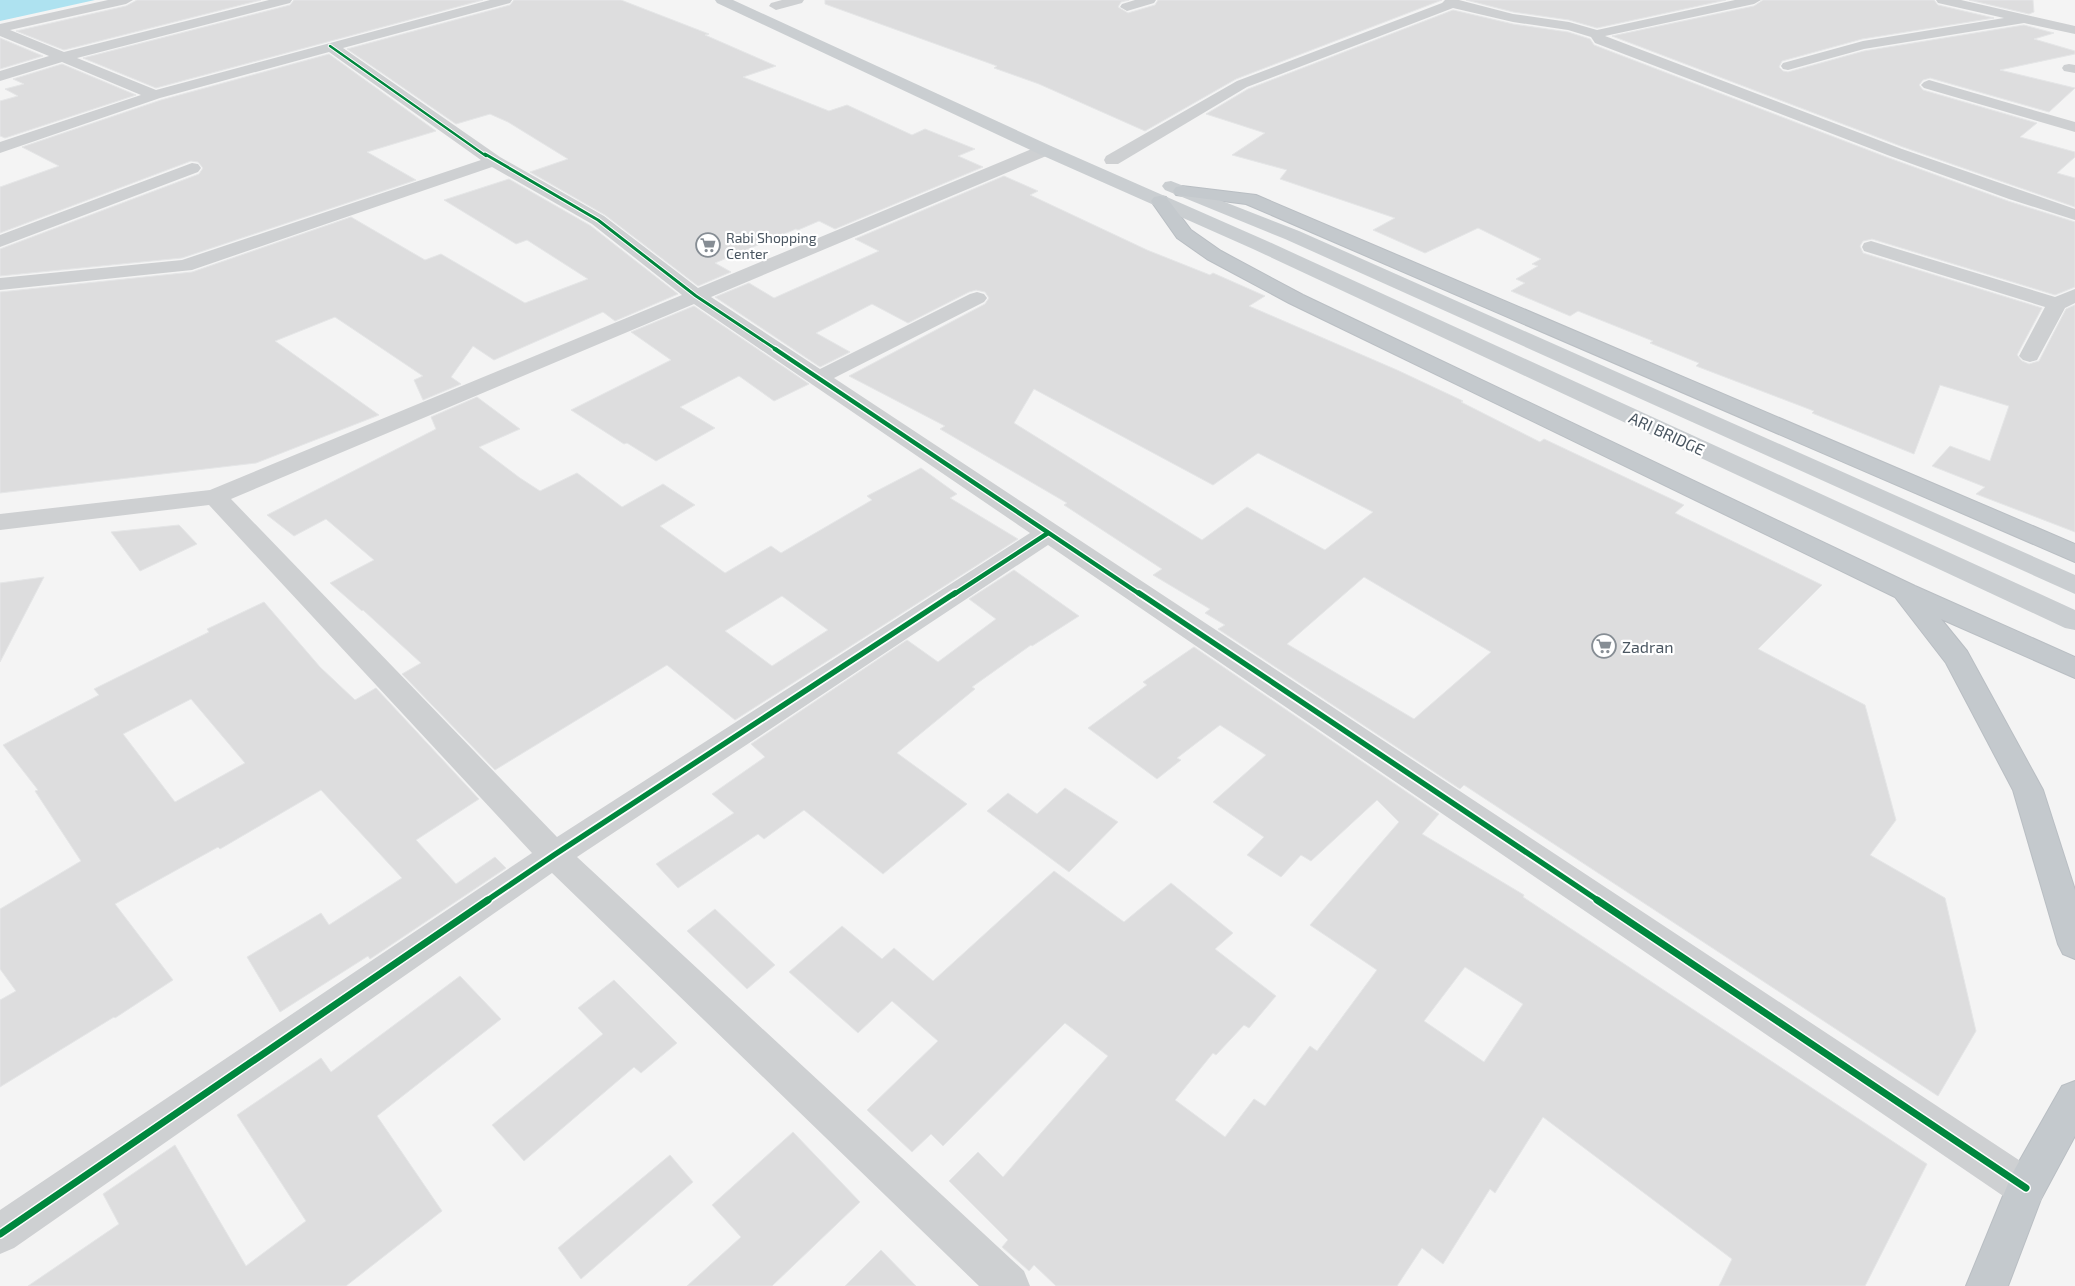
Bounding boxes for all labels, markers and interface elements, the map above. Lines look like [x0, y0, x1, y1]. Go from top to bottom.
place label: Rabi Shopping Center [726, 229, 817, 262]
supermarket icon: Rabi Shopping Center [695, 232, 721, 258]
street label: ARI BRIDGE [1626, 407, 1708, 459]
supermarket icon: Zadran [1591, 633, 1617, 659]
place label: Zadran [1622, 637, 1674, 656]

